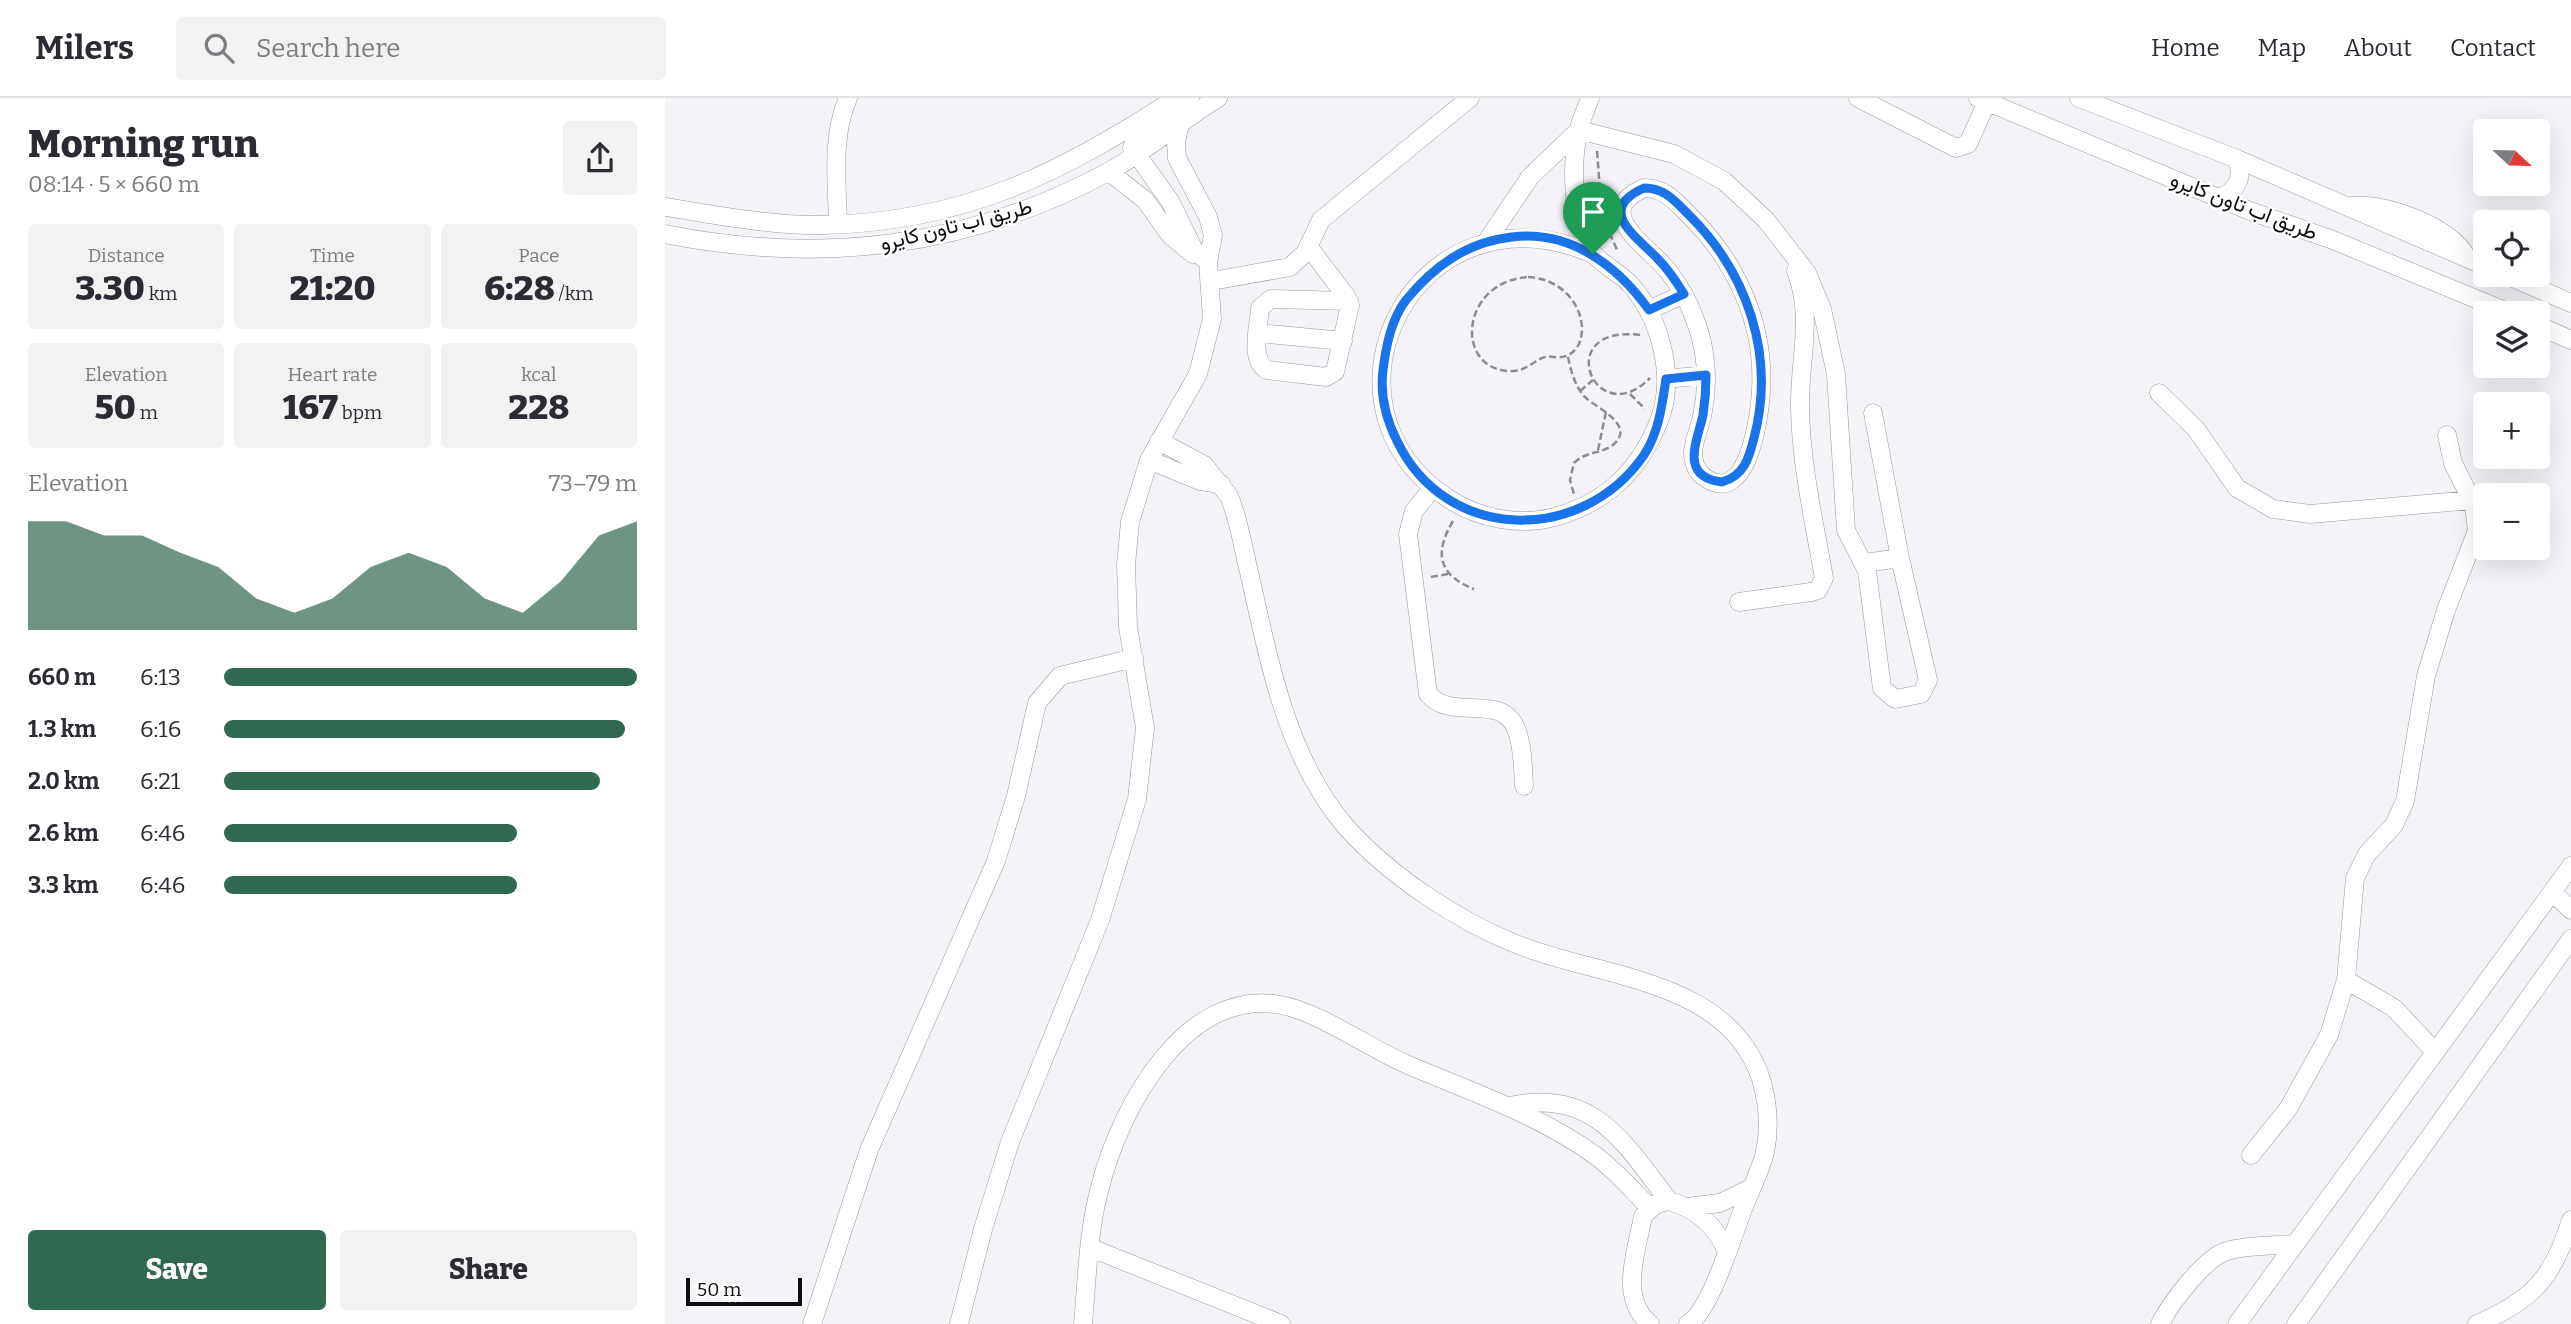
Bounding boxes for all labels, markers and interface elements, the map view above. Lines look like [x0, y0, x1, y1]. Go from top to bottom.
search box [176, 17, 666, 80]
text: Milers [35, 28, 134, 68]
icon: search [200, 29, 238, 67]
text: Search here [256, 33, 400, 64]
text: Home [2151, 34, 2220, 62]
text: Map [2258, 34, 2306, 62]
text: About [2344, 34, 2412, 62]
text: Contact [2450, 34, 2536, 62]
north arrow [2473, 119, 2550, 196]
map controls [2473, 119, 2550, 560]
text: Morning run [28, 121, 259, 167]
button: share [563, 121, 637, 195]
street label: طريق اب تاون كايرو [2167, 166, 2321, 246]
text: 08:14 · 5 × 660 m [28, 170, 200, 198]
pin [1563, 182, 1623, 254]
icon: arrive [1574, 193, 1612, 231]
street label: طريق اب تاون كايرو [877, 194, 1035, 256]
button: locate [2473, 210, 2550, 287]
text: Distance [88, 244, 165, 267]
text: Time [310, 244, 355, 267]
text: Pace [518, 244, 559, 267]
text: 3.30 [75, 267, 145, 309]
text: 21:20 [289, 267, 376, 309]
text: 6:28 [484, 267, 555, 309]
text: km [145, 282, 177, 305]
text: /km [555, 282, 593, 305]
button: layers [2473, 301, 2550, 378]
text: Elevation [85, 363, 168, 386]
text: Heart rate [288, 363, 377, 386]
text: kcal [521, 363, 557, 386]
text: 50 [94, 386, 136, 428]
text: 167 [283, 386, 338, 428]
text: 228 [508, 386, 569, 428]
button: + [2473, 392, 2550, 469]
text: m [136, 401, 158, 424]
text: bpm [338, 401, 382, 424]
text: Elevation [28, 469, 128, 497]
text: 73–79 m [549, 469, 637, 497]
button: − [2473, 483, 2550, 560]
text: 660 m [28, 663, 96, 691]
text: 6:13 [140, 663, 181, 691]
text: 1.3 km [28, 715, 96, 743]
text: 6:16 [140, 715, 181, 743]
text: 2.0 km [28, 767, 99, 795]
text: 6:21 [140, 767, 180, 795]
text: 2.6 km [28, 819, 99, 847]
text: 6:46 [140, 819, 185, 847]
text: 3.3 km [28, 871, 98, 899]
text: 6:46 [140, 871, 185, 899]
button: Save [28, 1230, 326, 1310]
button: Share [340, 1230, 637, 1310]
scale bar [686, 1275, 801, 1307]
text: 50 m [697, 1278, 741, 1301]

